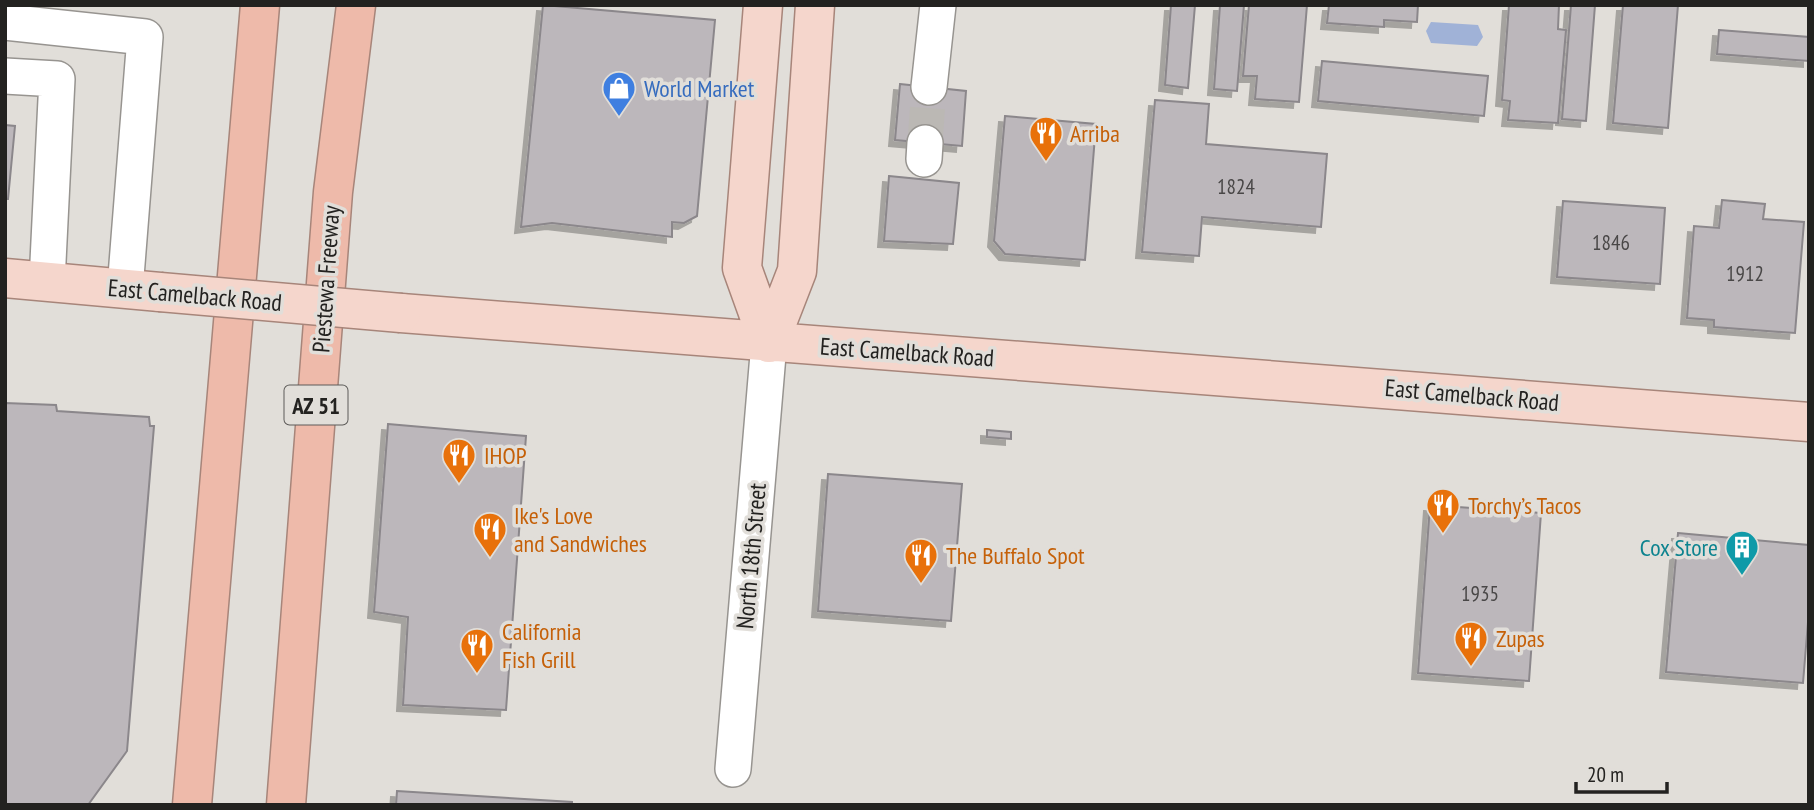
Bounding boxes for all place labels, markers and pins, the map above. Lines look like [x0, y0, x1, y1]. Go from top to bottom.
shop icon: World Market [600, 69, 638, 118]
place label: World Market [644, 73, 755, 104]
restaurant icon: Arriba [1027, 114, 1065, 163]
place label: Arriba [1070, 118, 1120, 149]
restaurant icon: IHOP [440, 436, 478, 485]
place label: IHOP [484, 440, 527, 471]
restaurant icon: Torchy’s Tacos [1424, 486, 1462, 535]
place label: Torchy’s Tacos [1468, 490, 1581, 521]
place label: Ike's Love and Sandwiches [514, 500, 647, 559]
restaurant icon: Ike's Love and Sandwiches [471, 510, 509, 559]
building icon: Cox Store [1723, 528, 1761, 577]
place label: Cox Store [1640, 532, 1718, 563]
restaurant icon: The Buffalo Spot [902, 536, 940, 585]
place label: The Buffalo Spot [946, 540, 1085, 571]
place label: California Fish Grill [502, 616, 581, 675]
restaurant icon: Zupas [1452, 619, 1490, 668]
place label: Zupas [1496, 623, 1545, 654]
restaurant icon: California Fish Grill [458, 626, 496, 675]

